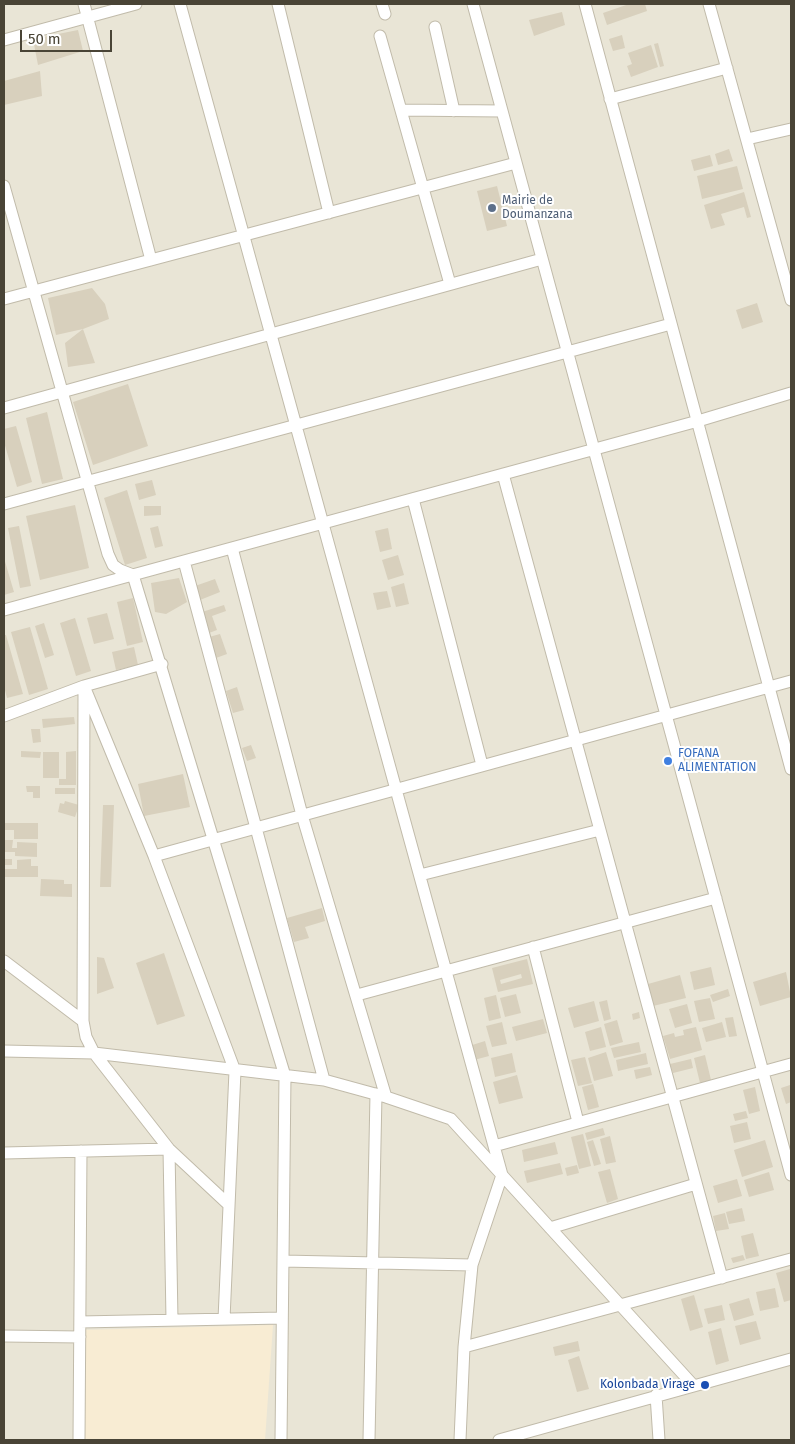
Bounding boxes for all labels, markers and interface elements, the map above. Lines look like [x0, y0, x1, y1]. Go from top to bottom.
scale bar [22, 20, 115, 52]
text: 50 m [28, 30, 61, 48]
place label: Mairie de Doumanzana [502, 194, 573, 222]
marker: Mairie de Doumanzana [486, 202, 498, 214]
place label: FOFANA ALIMENTATION [678, 747, 756, 775]
marker: FOFANA ALIMENTATION [662, 755, 674, 767]
place label: Kolonbada Virage [600, 1378, 695, 1392]
marker: Kolonbada Virage [699, 1379, 711, 1391]

